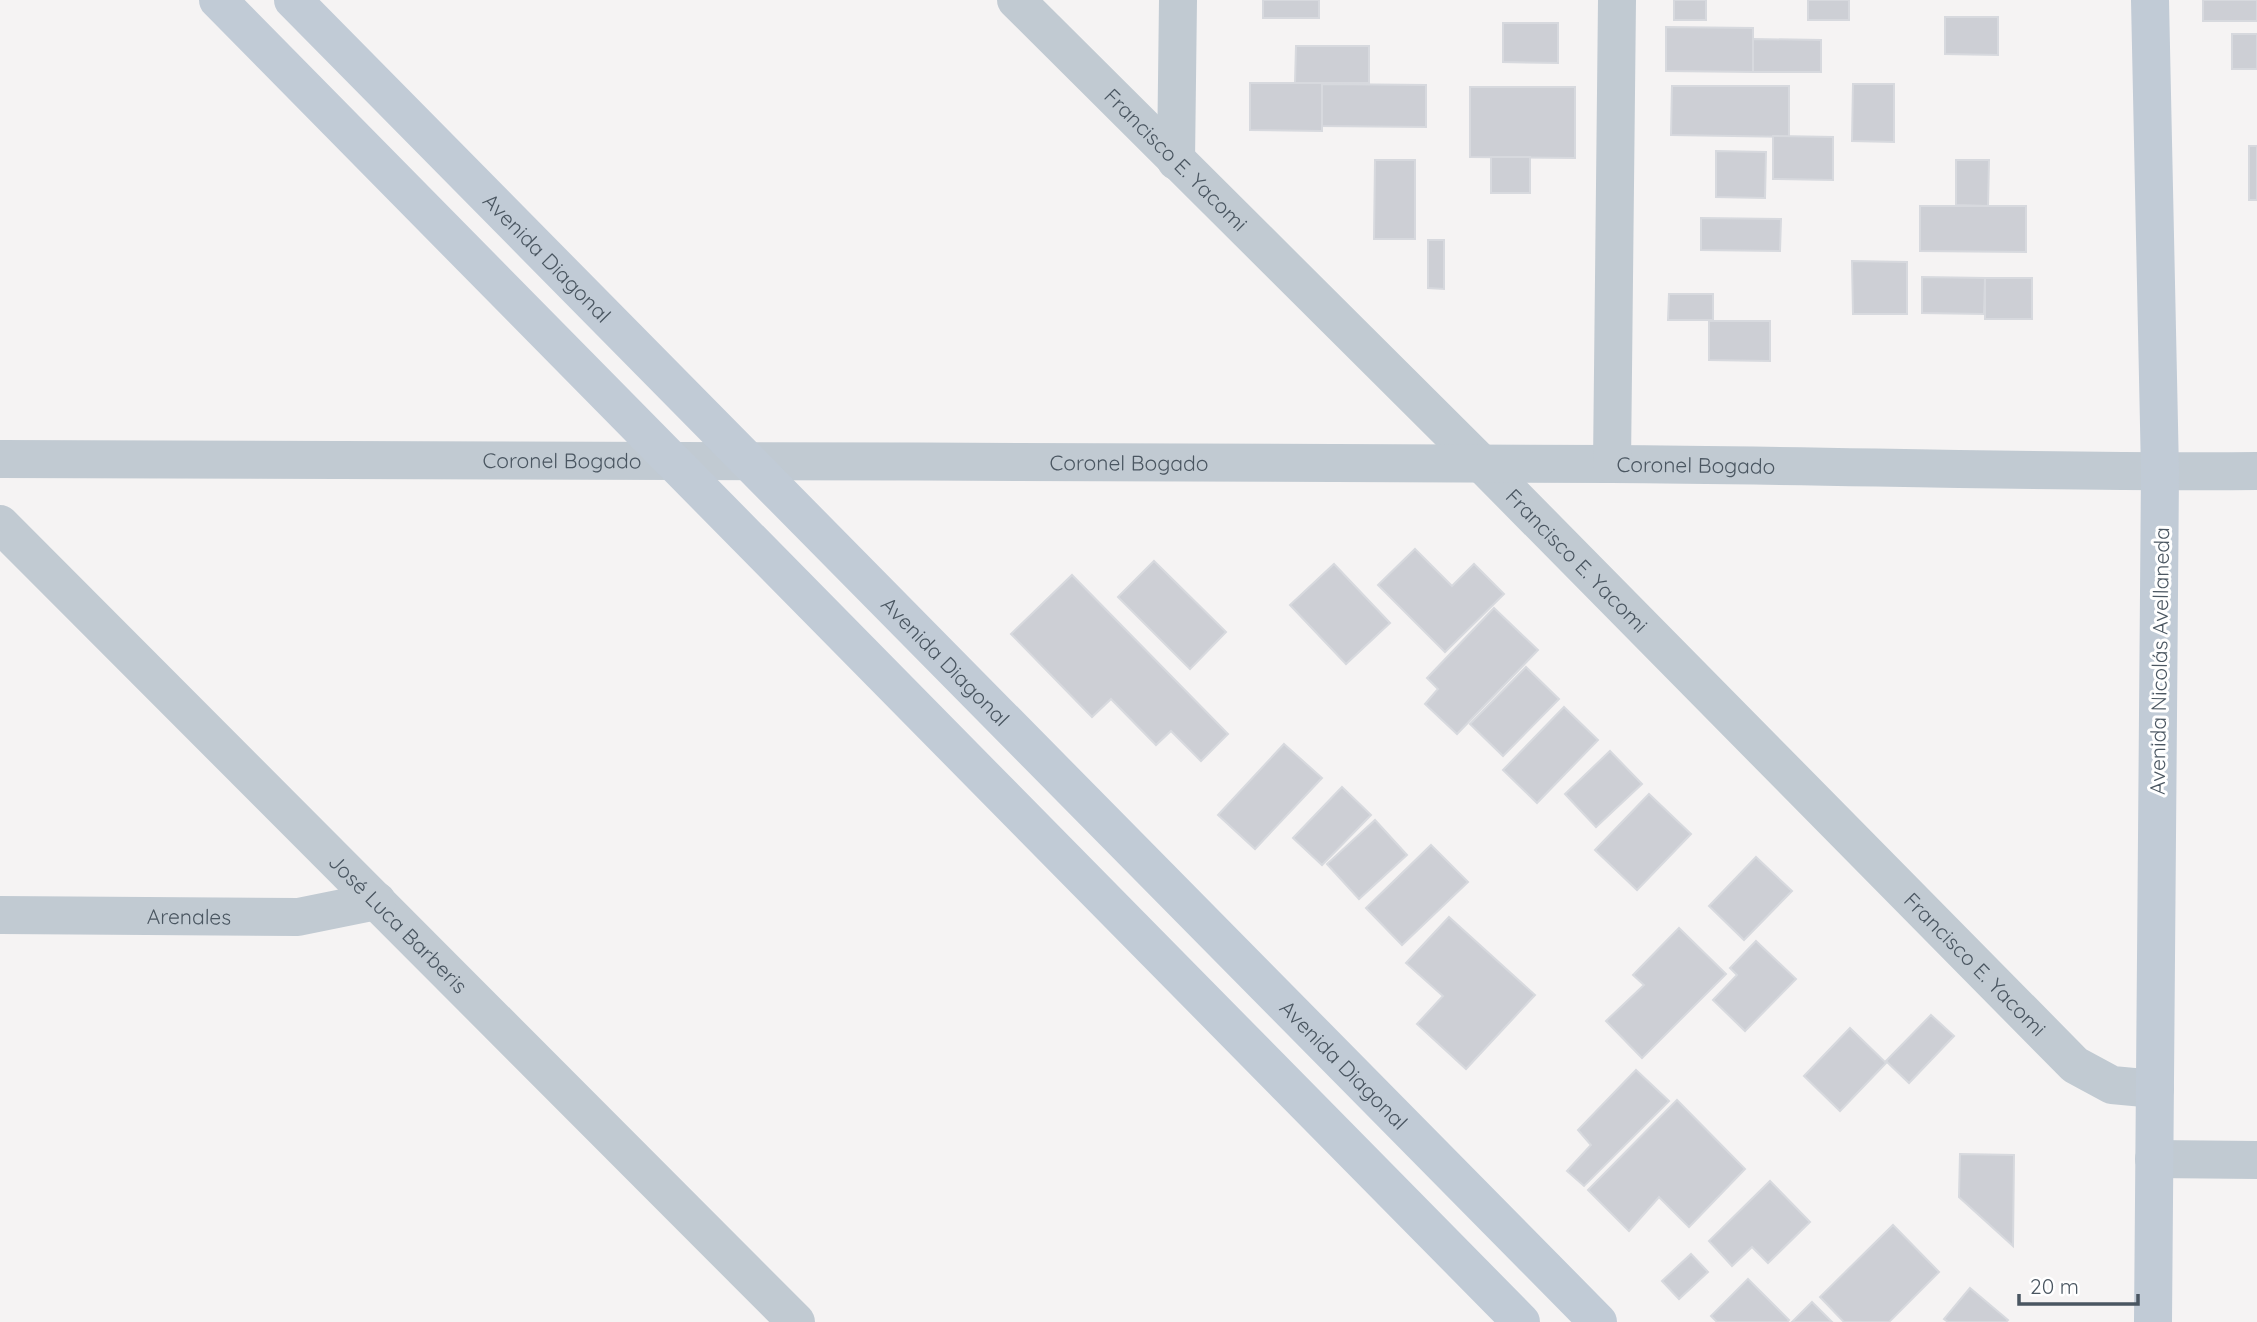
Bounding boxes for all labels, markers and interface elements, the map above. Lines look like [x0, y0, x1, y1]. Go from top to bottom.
street label: Francisco E. Yacomi [1099, 83, 1253, 236]
street label: Avenida Diagonal [478, 188, 617, 328]
street label: Coronel Bogado [483, 447, 641, 473]
street label: Coronel Bogado [1050, 449, 1208, 476]
street label: Coronel Bogado [1617, 451, 1776, 479]
street label: Francisco E. Yacomi [1501, 483, 1654, 638]
street label: Avenida Nicolás Avellaneda [2144, 527, 2174, 795]
street label: Avenida Diagonal [876, 591, 1015, 731]
street label: José Luca Barberis [323, 848, 473, 998]
street label: Francisco E. Yacomi [1899, 887, 2052, 1041]
street label: Arenales [147, 903, 231, 930]
street label: Avenida Diagonal [1275, 995, 1413, 1135]
scale bar [2019, 1262, 2138, 1306]
text: 20 m [2030, 1273, 2079, 1299]

